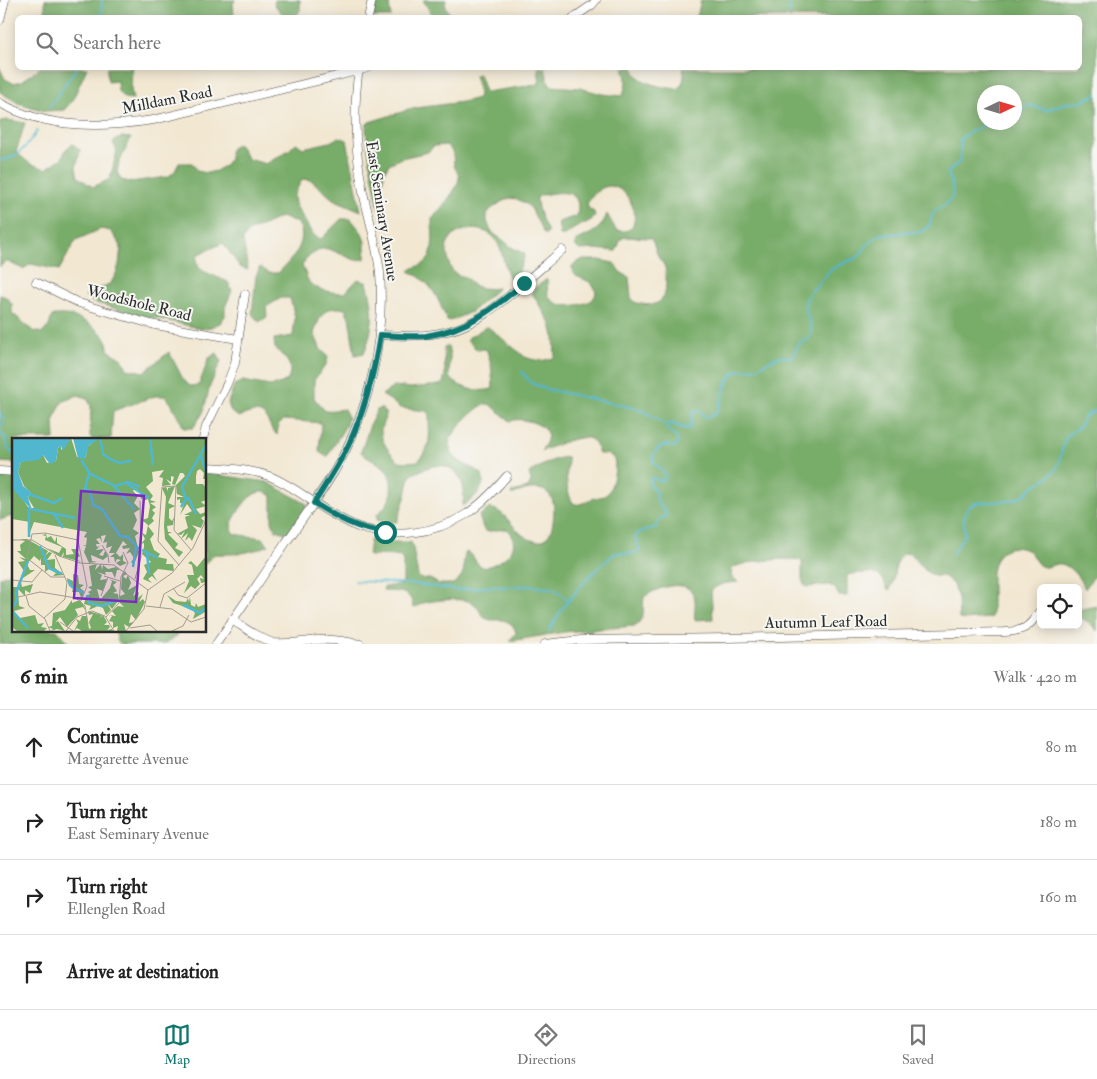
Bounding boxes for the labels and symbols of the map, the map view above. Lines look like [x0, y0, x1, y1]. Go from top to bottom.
street label: Milldam Road [120, 81, 214, 119]
north arrow [977, 85, 1022, 130]
street label: East Seminary Avenue [361, 139, 403, 283]
route end [513, 272, 536, 295]
street label: Woodshole Road [84, 280, 194, 326]
inset map [12, 438, 206, 632]
route start [374, 521, 397, 544]
street label: Autumn Leaf Road [763, 611, 888, 633]

